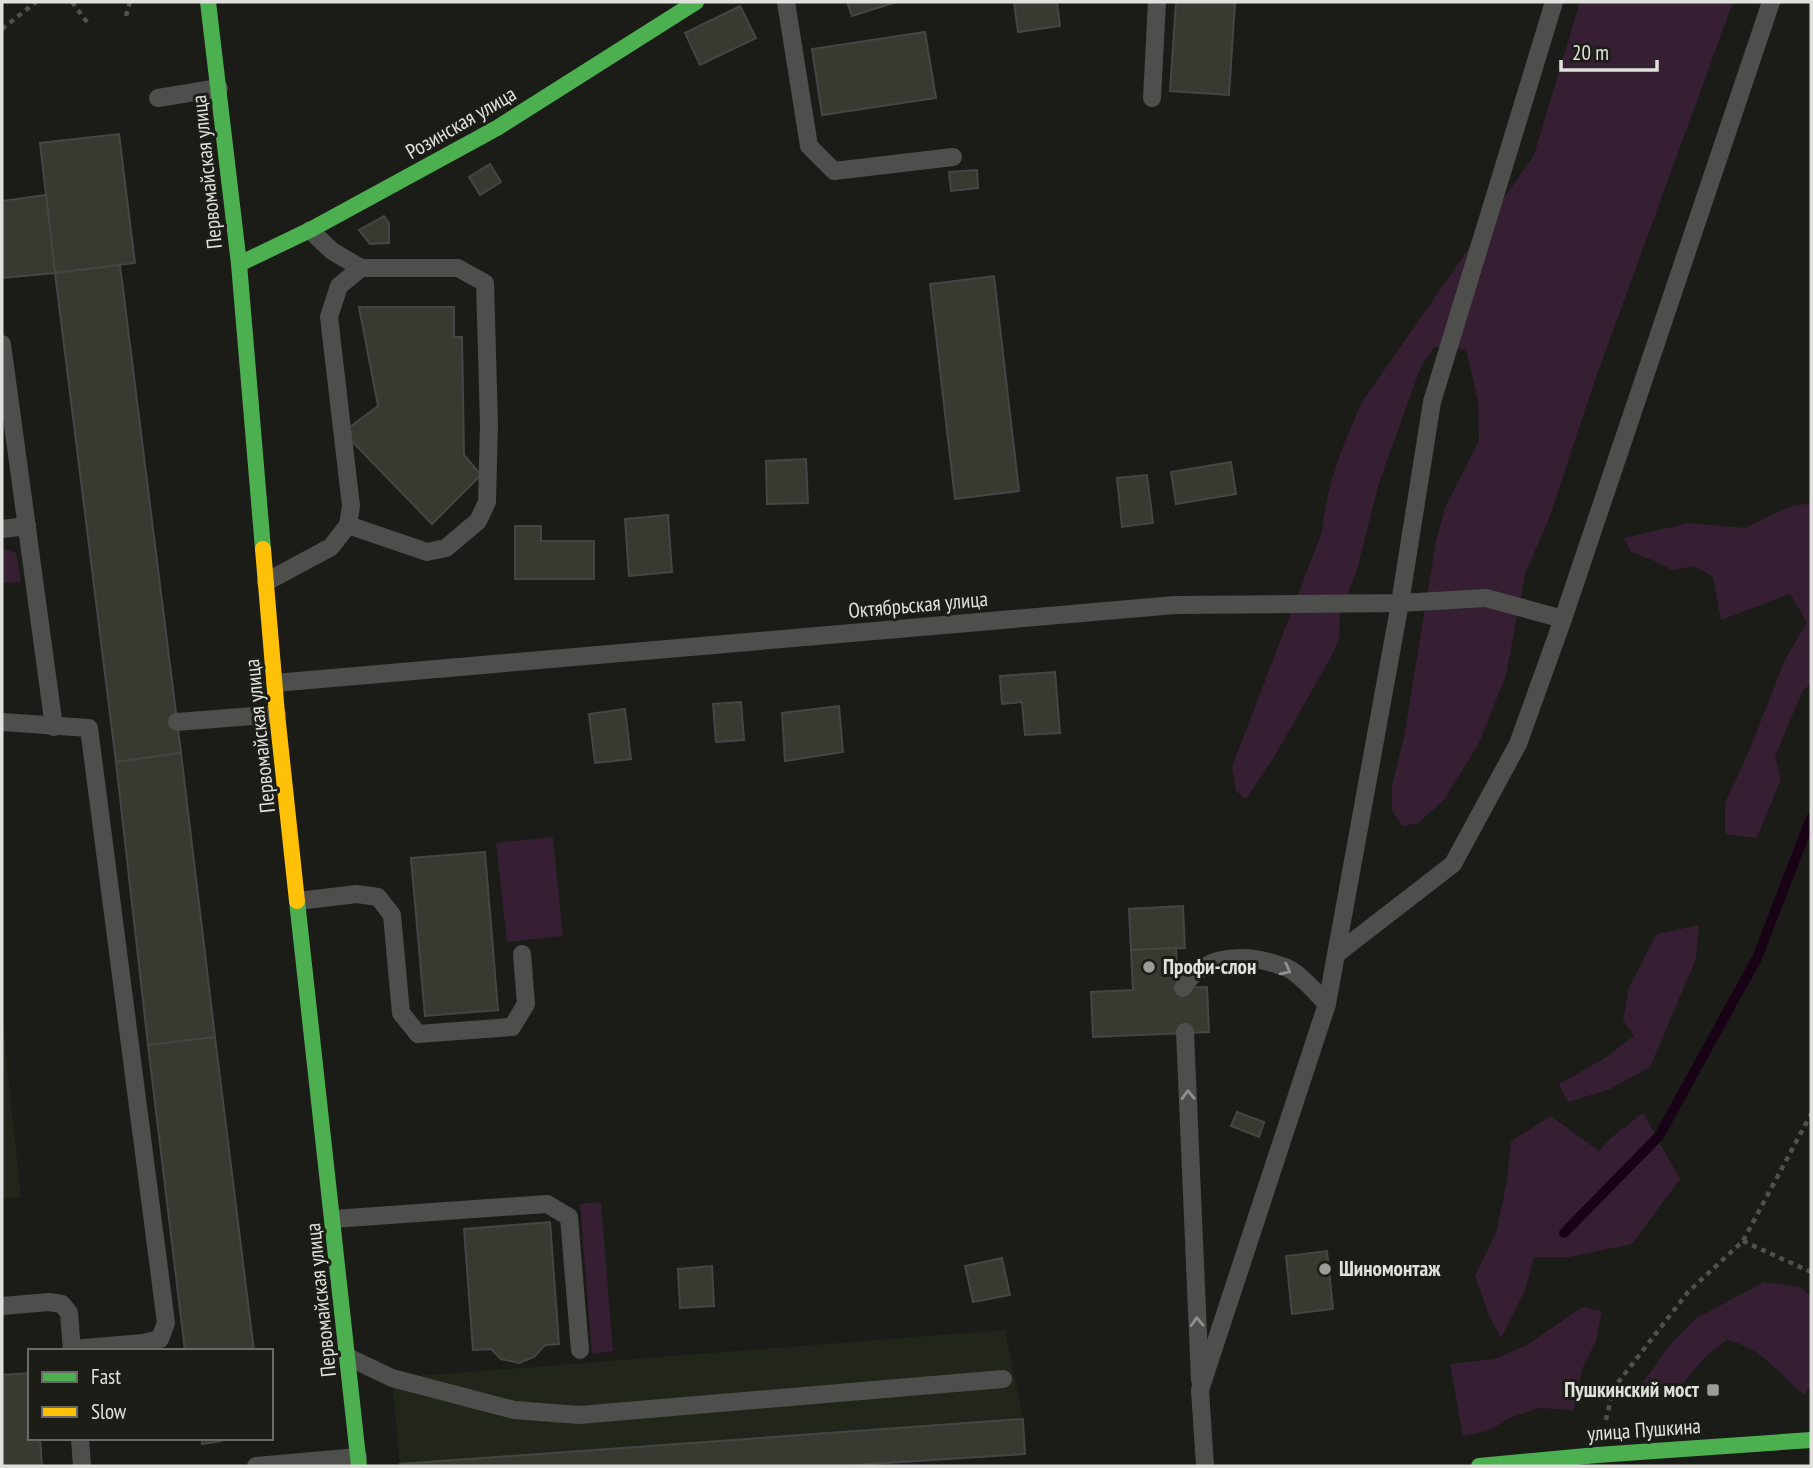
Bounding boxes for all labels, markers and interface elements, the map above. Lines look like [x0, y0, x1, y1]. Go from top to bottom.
scale bar [1561, 28, 1657, 72]
text: 20 m [1572, 39, 1609, 66]
street label: Розинская улица [401, 80, 521, 165]
street label: Первомайская улица [185, 94, 228, 250]
street label: Октябрьская улица [847, 585, 989, 624]
street label: Первомайская улица [238, 658, 281, 814]
place label: Профи-слон [1163, 953, 1256, 980]
marker: Профи-слон [1141, 959, 1157, 975]
one-way arrow [1279, 961, 1292, 975]
one-way arrow [1180, 1089, 1195, 1100]
street label: Первомайская улица [299, 1222, 342, 1378]
place label: Шиномонтаж [1339, 1255, 1441, 1282]
marker: Шиномонтаж [1317, 1261, 1333, 1277]
one-way arrow [1190, 1316, 1205, 1327]
legend [28, 1349, 273, 1440]
text: Fast [91, 1363, 121, 1390]
place label: Пушкинский мост [1564, 1376, 1700, 1403]
marker: Пушкинский мост [1705, 1382, 1721, 1398]
text: Slow [91, 1398, 127, 1425]
street label: улица Пушкина [1586, 1412, 1702, 1447]

